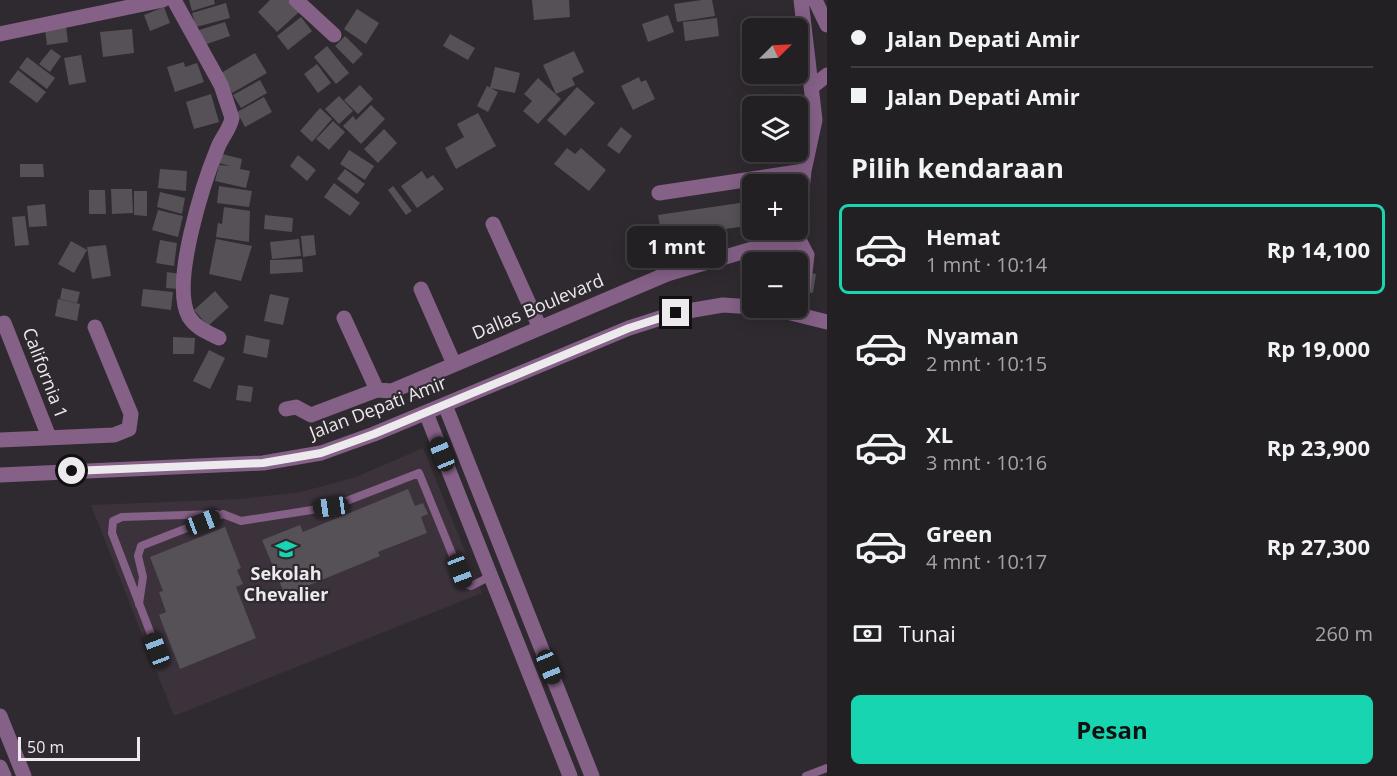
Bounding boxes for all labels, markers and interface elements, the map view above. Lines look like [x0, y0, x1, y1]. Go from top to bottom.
north arrow [742, 18, 808, 84]
map controls [742, 18, 808, 318]
text: Jalan Depati Amir [887, 23, 1080, 53]
text: Jalan Depati Amir [887, 81, 1080, 111]
button: layers [742, 96, 808, 162]
text: Pilih kendaraan [851, 149, 1064, 186]
button: + [742, 174, 808, 240]
text: Hemat [926, 221, 1000, 251]
icon: car [854, 222, 908, 276]
callout: 1 mnt [626, 226, 726, 268]
text: 1 mnt [647, 233, 706, 260]
text: Rp 14,100 [1267, 234, 1370, 264]
text: 1 mnt · 10:14 [926, 251, 1047, 278]
button: − [742, 252, 808, 318]
street label: Dallas Boulevard [468, 268, 607, 345]
route end [662, 299, 689, 326]
text: Nyaman [926, 320, 1019, 350]
icon: car [854, 321, 908, 375]
street label: California 1 [18, 324, 74, 421]
text: Rp 19,000 [1267, 333, 1370, 363]
text: 2 mnt · 10:15 [926, 350, 1047, 377]
street label: Jalan Depati Amir [304, 370, 450, 445]
text: XL [926, 419, 953, 449]
icon: car [854, 420, 908, 474]
text: Rp 23,900 [1267, 432, 1370, 462]
car [427, 434, 457, 474]
text: 3 mnt · 10:16 [926, 449, 1047, 476]
route start [58, 457, 85, 484]
car [312, 496, 350, 518]
car [183, 507, 223, 537]
text: Green [926, 518, 992, 548]
icon: car [854, 519, 908, 573]
text: Rp 27,300 [1267, 531, 1370, 561]
school or university icon: Sekolah Chevalier [274, 537, 298, 561]
text: 4 mnt · 10:17 [926, 548, 1047, 575]
car [445, 551, 475, 591]
place label: Sekolah Chevalier [244, 561, 328, 606]
icon: cash [851, 617, 884, 650]
text: Tunai [899, 618, 956, 648]
text: 260 m [1315, 620, 1373, 647]
car [142, 630, 172, 670]
car [534, 647, 564, 687]
button: Pesan [851, 695, 1373, 764]
scale bar [18, 734, 140, 762]
text: 50 m [27, 736, 64, 758]

